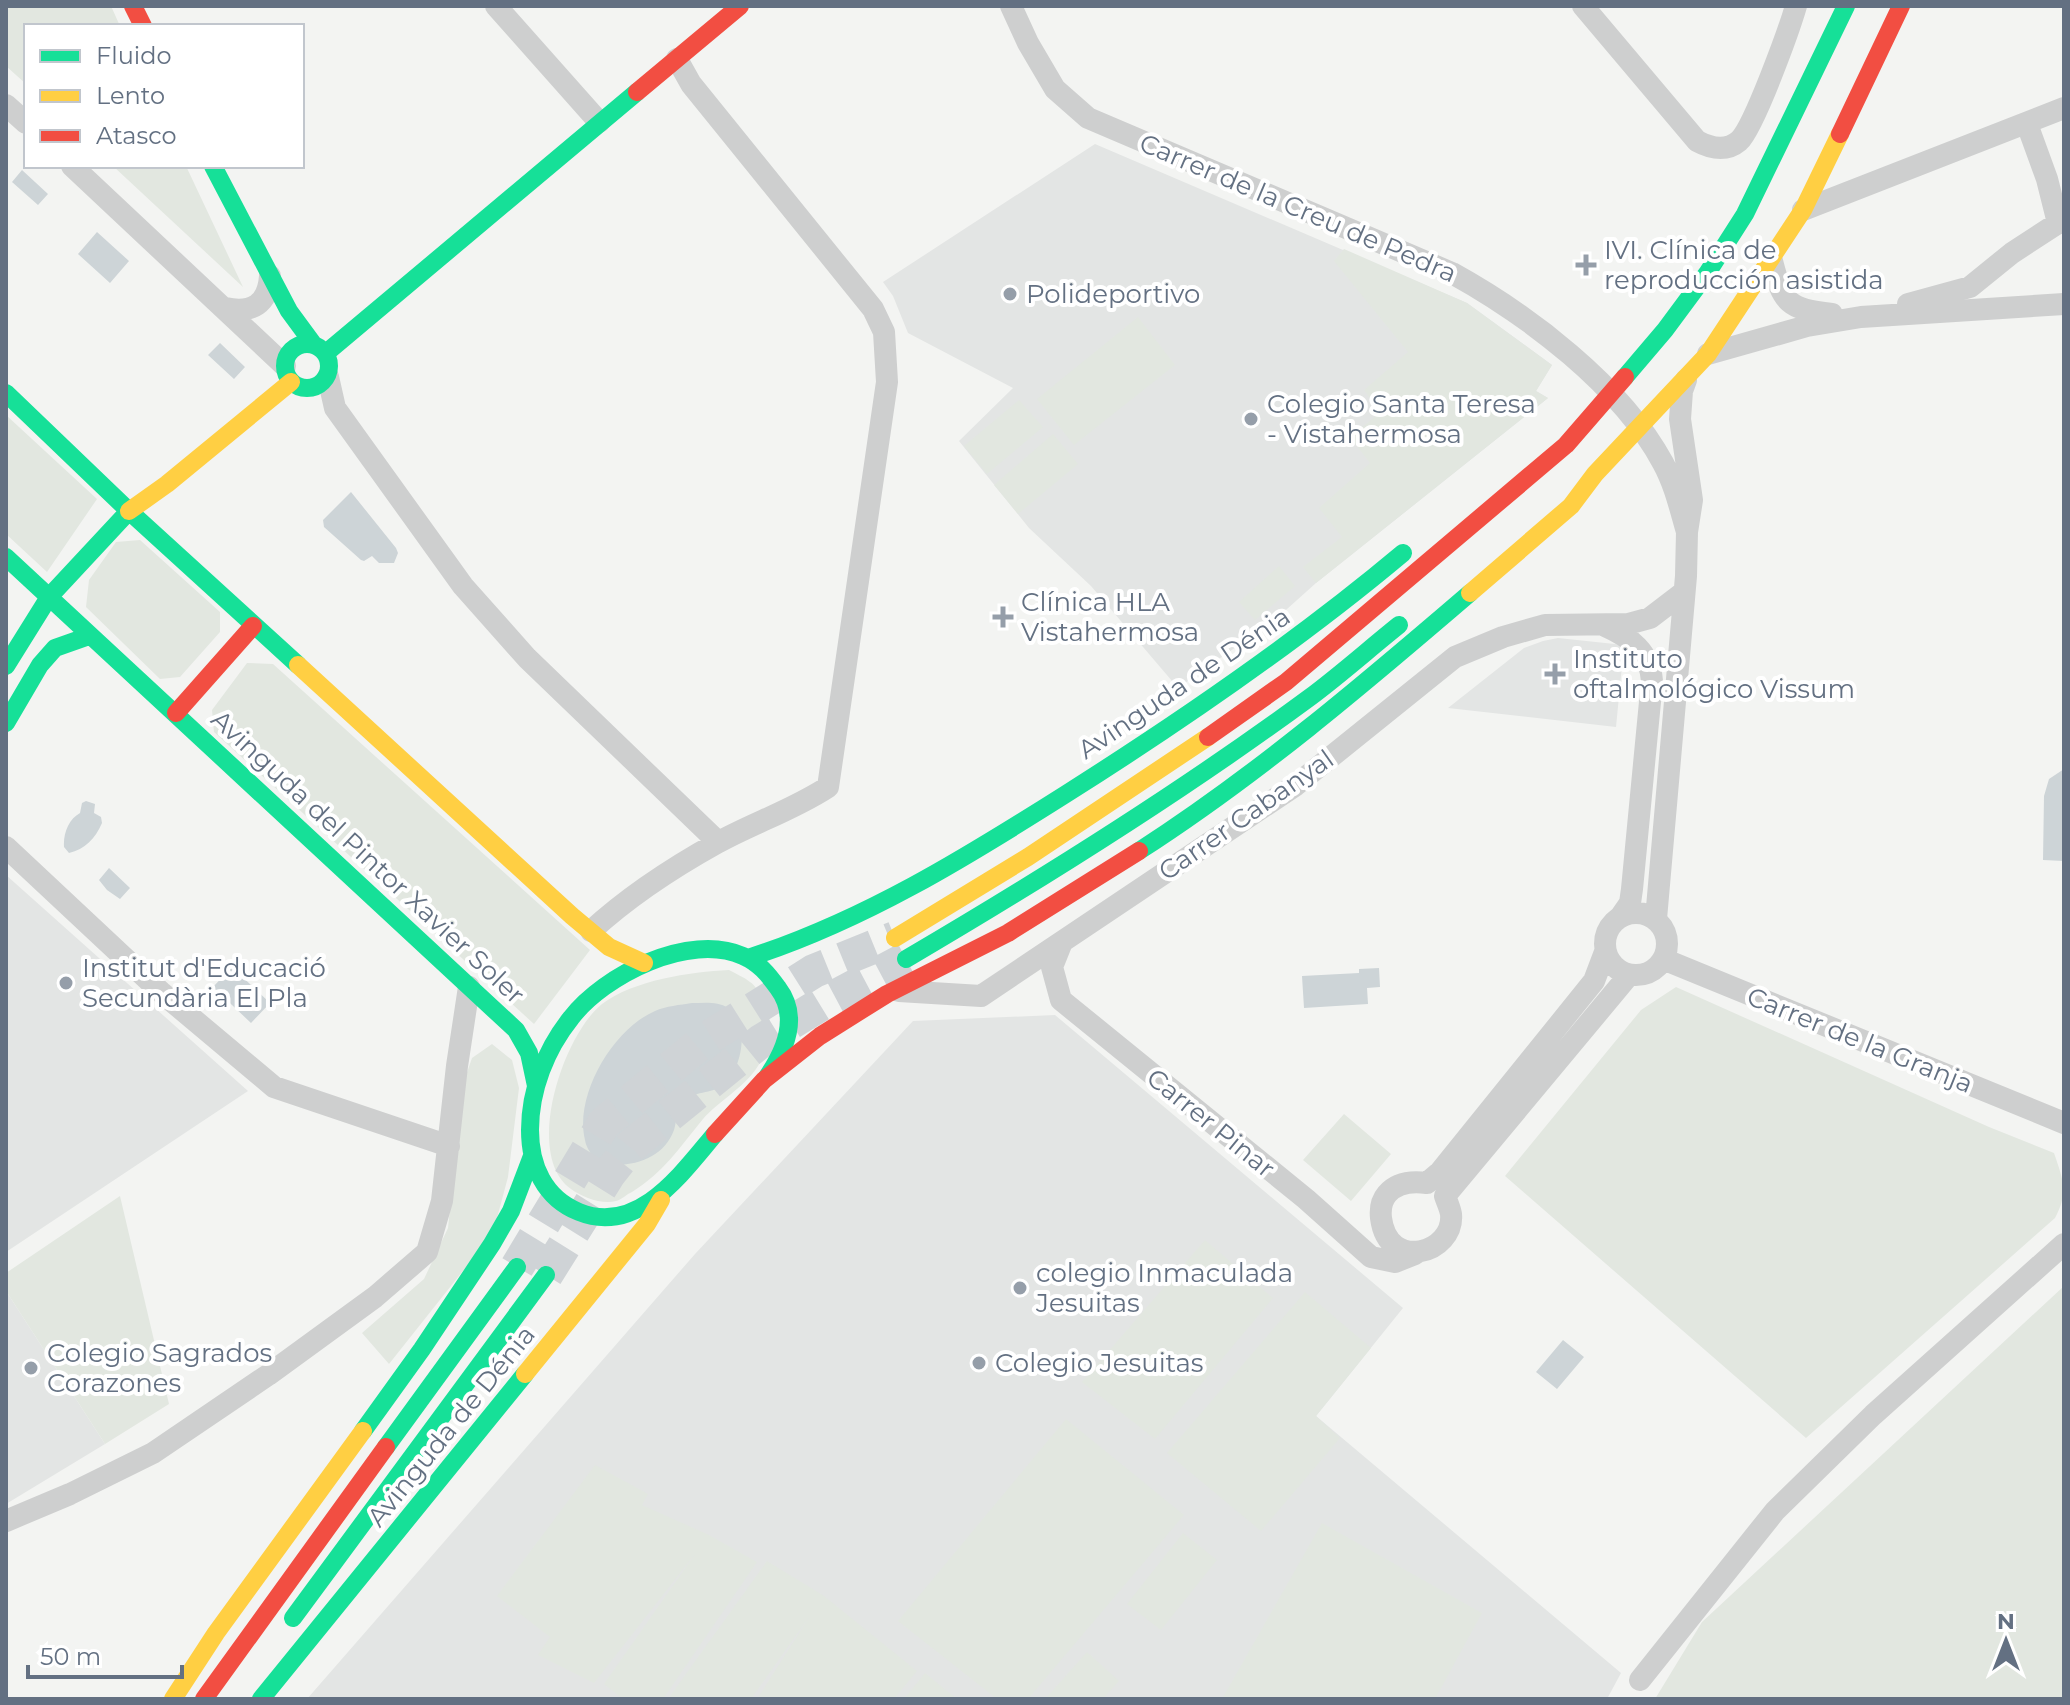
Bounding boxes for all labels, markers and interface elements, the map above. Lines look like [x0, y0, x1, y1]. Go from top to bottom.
legend [24, 24, 304, 168]
text: Fluido [96, 41, 172, 70]
text: Lento [96, 81, 165, 110]
text: Atasco [96, 121, 177, 150]
street label: Carrer de la Creu de Pedra [1135, 127, 1461, 289]
place label: IVI. Clínica de reproducción asistida [1604, 234, 1884, 296]
marker: IVI. Clínica de reproducción asistida [1575, 254, 1597, 276]
place label: Polideportivo [1026, 278, 1200, 310]
marker: Polideportivo [1001, 285, 1019, 303]
place label: Colegio Santa Teresa - Vistahermosa [1267, 388, 1536, 450]
marker: Colegio Santa Teresa - Vistahermosa [1242, 410, 1260, 428]
place label: Clínica HLA Vistahermosa [1021, 586, 1199, 648]
street label: Avinguda de Dénia [1072, 600, 1296, 766]
marker: Clínica HLA Vistahermosa [992, 606, 1014, 628]
place label: Instituto oftalmológico Vissum [1573, 643, 1855, 705]
marker: Instituto oftalmológico Vissum [1544, 663, 1566, 685]
street label: Avinguda del Pintor Xavier Soler [205, 703, 531, 1011]
street label: Carrer Cabanyal [1152, 743, 1340, 887]
place label: Institut d'Educació Secundària El Pla [82, 952, 326, 1014]
marker: Institut d'Educació Secundària El Pla [57, 974, 75, 992]
street label: Carrer de la Granja [1742, 980, 1978, 1100]
street label: Carrer Pinar [1140, 1062, 1282, 1184]
place label: colegio Inmaculada Jesuitas [1035, 1257, 1293, 1319]
marker: colegio Inmaculada Jesuitas [1011, 1279, 1029, 1297]
street label: Avinguda de Dénia [360, 1319, 542, 1533]
place label: Colegio Sagrados Corazones [47, 1337, 272, 1399]
place label: Colegio Jesuitas [995, 1347, 1203, 1379]
marker: Colegio Jesuitas [970, 1354, 988, 1372]
marker: Colegio Sagrados Corazones [22, 1359, 40, 1377]
north arrow [1966, 1601, 2046, 1681]
text: N [1997, 1608, 2015, 1635]
scale bar [28, 1629, 182, 1679]
text: 50 m [40, 1642, 101, 1671]

